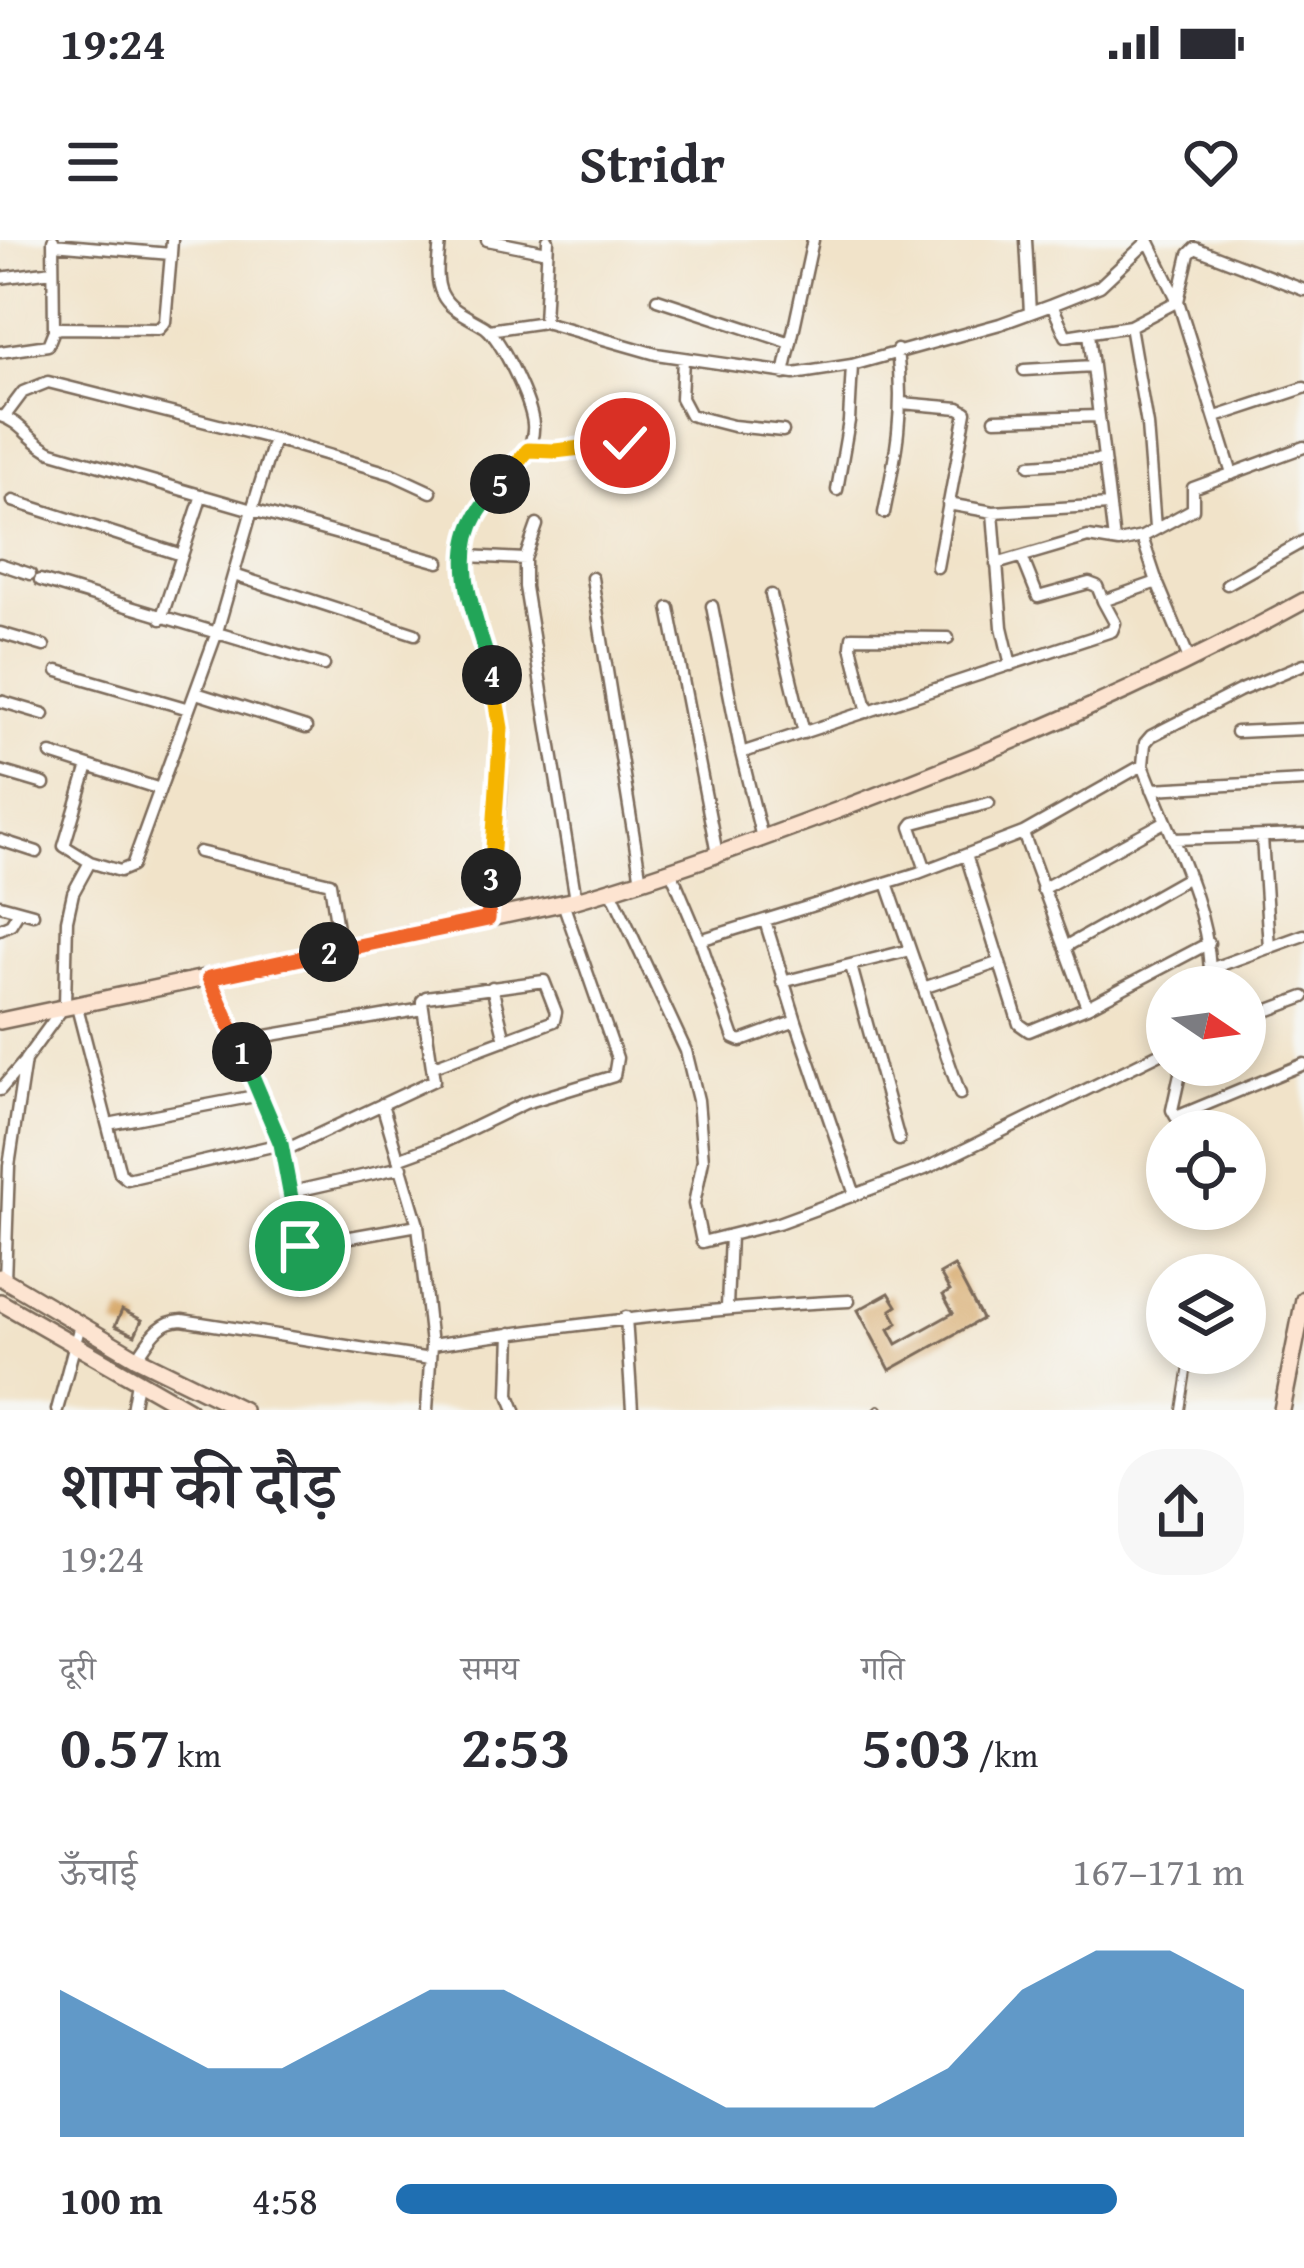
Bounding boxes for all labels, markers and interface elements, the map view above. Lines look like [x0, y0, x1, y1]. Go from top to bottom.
text: 19:24 [60, 10, 166, 75]
text: Stridr [579, 123, 725, 202]
icon: menu [60, 129, 126, 195]
icon: heart [1178, 129, 1244, 195]
pin [574, 392, 676, 494]
icon: check [592, 410, 658, 476]
pin: 5 [470, 454, 530, 514]
text: 5 [491, 460, 509, 508]
pin: 4 [462, 645, 522, 705]
text: 4 [483, 651, 501, 699]
pin: 3 [461, 848, 521, 908]
text: 3 [482, 854, 500, 902]
pin: 2 [299, 922, 359, 982]
text: 2 [320, 928, 338, 976]
north arrow [1146, 966, 1266, 1086]
map controls [1146, 966, 1266, 1374]
pin: 1 [212, 1022, 272, 1082]
text: 1 [233, 1028, 251, 1076]
button: locate [1146, 1110, 1266, 1230]
pin [249, 1195, 351, 1297]
icon: arrive [267, 1213, 333, 1279]
button: layers [1146, 1254, 1266, 1374]
text: शाम की दौड़ [60, 1435, 338, 1532]
button: share [1118, 1449, 1244, 1575]
text: 19:24 [60, 1529, 145, 1586]
text: दूरी [60, 1644, 96, 1692]
text: समय [461, 1644, 519, 1692]
text: गति [861, 1644, 905, 1692]
text: 0.57 [60, 1701, 170, 1789]
text: 2:53 [461, 1701, 571, 1789]
text: 5:03 [861, 1701, 972, 1789]
text: km [170, 1731, 221, 1779]
text: /km [972, 1731, 1038, 1779]
text: ऊँचाई [60, 1842, 137, 1899]
text: 167–171 m [1072, 1842, 1244, 1899]
text: 100 m [60, 2171, 163, 2228]
text: 4:58 [252, 2171, 318, 2228]

